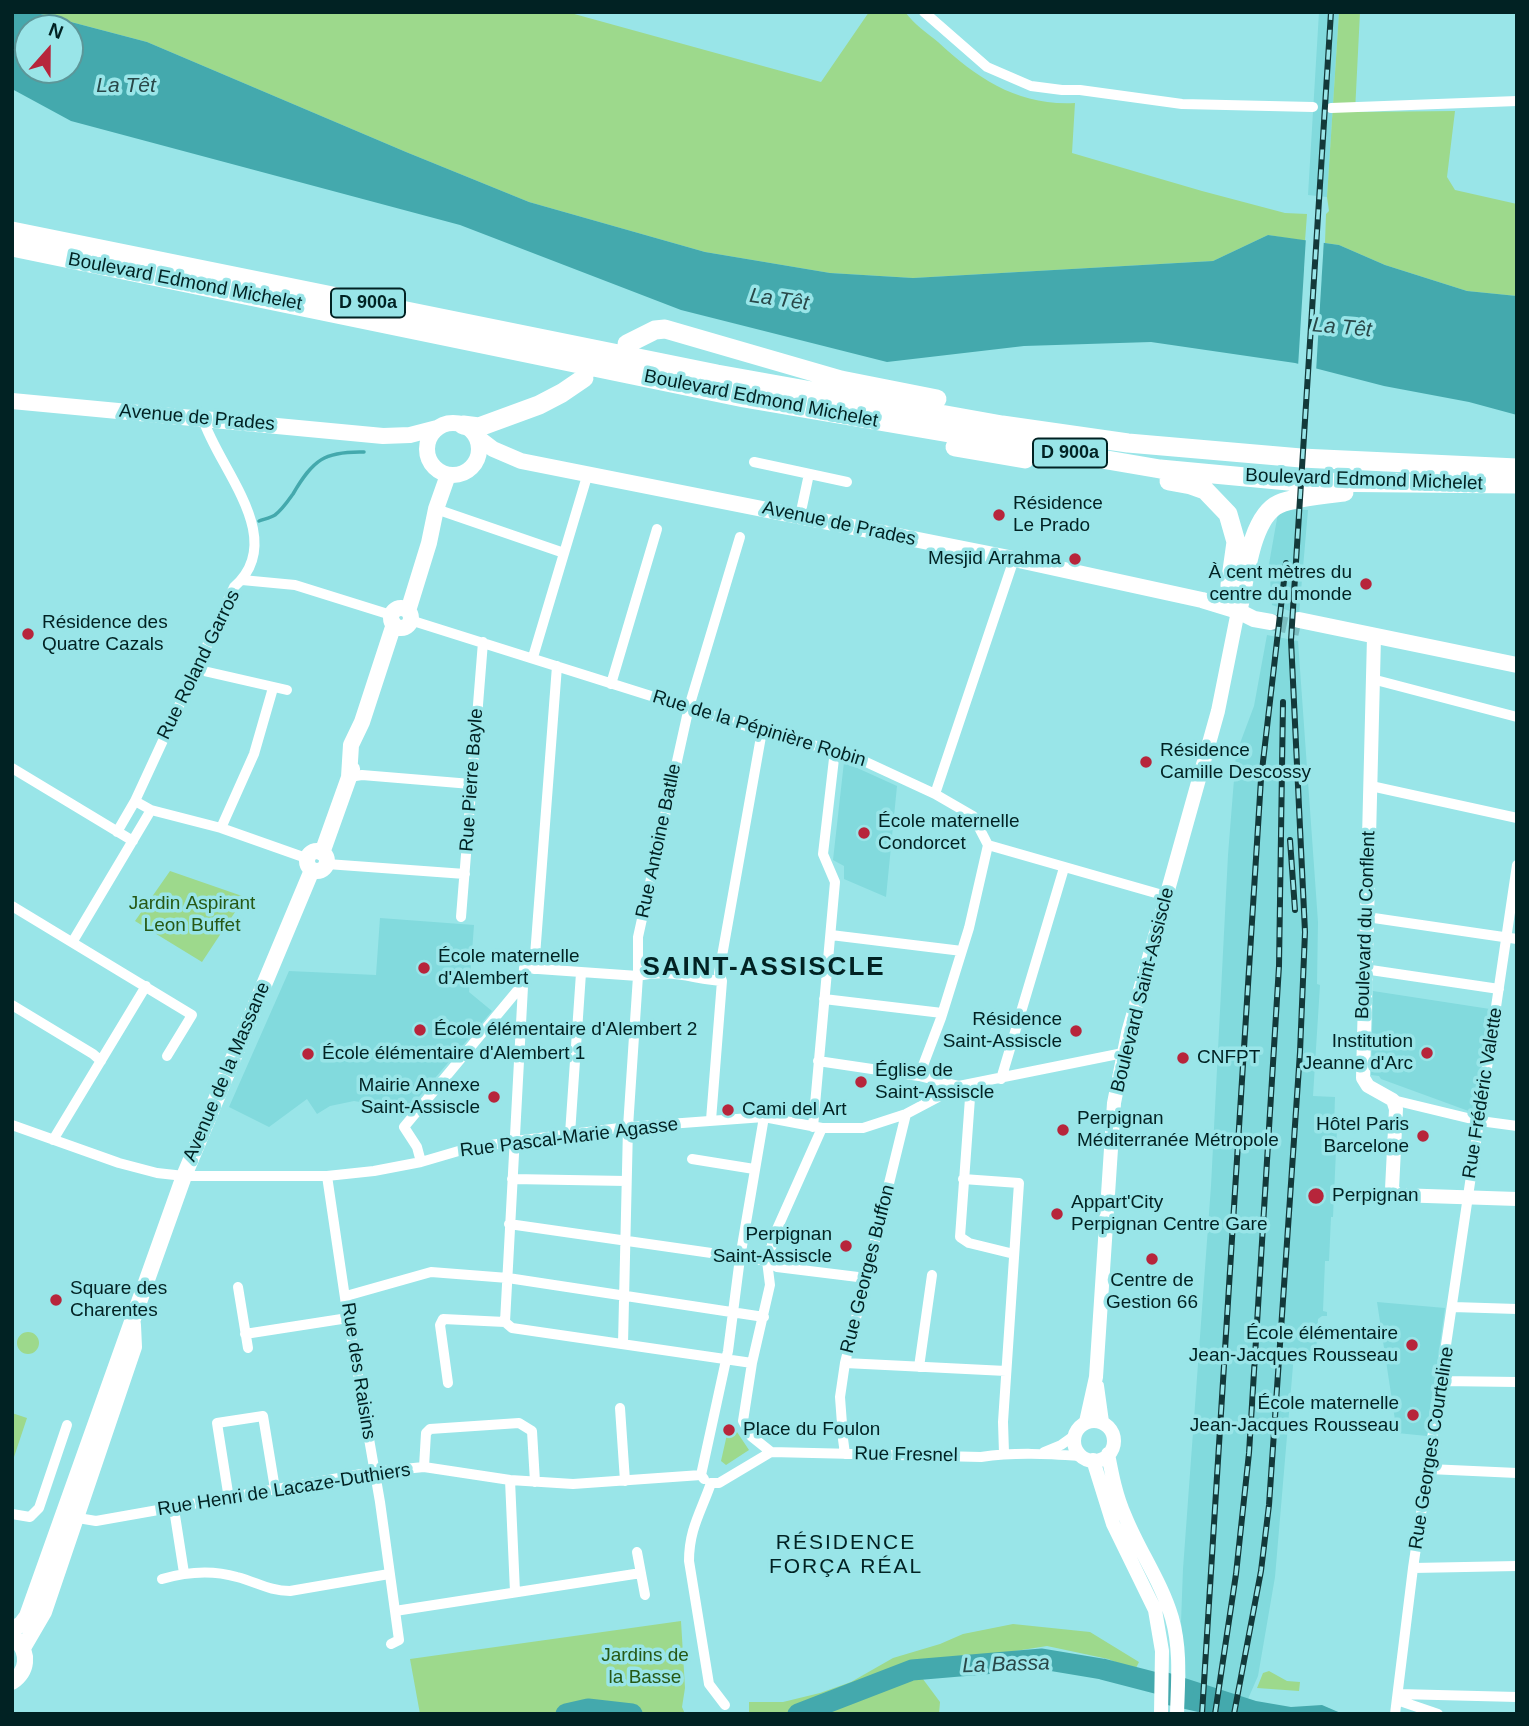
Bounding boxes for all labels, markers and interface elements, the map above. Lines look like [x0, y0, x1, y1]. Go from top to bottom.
north arrow [14, 14, 84, 84]
text: N [46, 19, 66, 43]
water label: La Têt [96, 73, 156, 99]
street label: Boulevard Edmond Michelet [66, 248, 304, 316]
water label: La Têt [748, 283, 810, 317]
road number: D 900a [331, 288, 405, 318]
water label: La Têt [1311, 313, 1373, 343]
street label: Boulevard Edmond Michelet [642, 365, 880, 433]
street label: Avenue de Prades [118, 400, 276, 436]
road number: D 900a [1033, 438, 1107, 467]
street label: Boulevard Edmond Michelet [1245, 464, 1483, 496]
place label: Résidence Le Prado [1013, 493, 1103, 537]
street label: Avenue de Prades [760, 497, 918, 551]
marker: Résidence Le Prado [991, 507, 1007, 523]
place label: Mesjid Arrahma [928, 548, 1061, 570]
marker: Mesjid Arrahma [1067, 551, 1083, 567]
place label: À cent mètres du centre du monde [1208, 562, 1352, 606]
marker: À cent mètres du centre du monde [1358, 576, 1374, 592]
street label: Rue Roland Garros [153, 586, 245, 744]
place label: Résidence des Quatre Cazals [42, 612, 168, 656]
marker: Résidence des Quatre Cazals [20, 626, 36, 642]
street label: Rue de la Pépinière Robin [650, 686, 868, 772]
street label: Rue Pierre Bayle [456, 708, 488, 852]
place label: Résidence Camille Descossy [1160, 740, 1311, 784]
marker: Résidence Camille Descossy [1138, 754, 1154, 770]
street label: Rue Antoine Batlle [631, 762, 687, 920]
place label: École maternelle Condorcet [878, 811, 1020, 855]
marker: École maternelle Condorcet [856, 825, 872, 841]
street label: Boulevard du Conflent [1351, 831, 1381, 1019]
street label: Boulevard Saint-Assiscle [1107, 885, 1179, 1095]
park label: Jardin Aspirant Leon Buffet [129, 893, 255, 937]
place label: École maternelle d'Alembert [438, 946, 580, 990]
district label: SAINT-ASSISCLE [644, 952, 884, 984]
marker: École maternelle d'Alembert [416, 960, 432, 976]
street label: Avenue de la Massane [179, 979, 275, 1165]
street label: Rue Frédéric Valette [1458, 1006, 1508, 1180]
place label: Résidence Saint-Assiscle [943, 1009, 1062, 1053]
place label: École élémentaire d'Alembert 2 [434, 1019, 697, 1041]
marker: École élémentaire d'Alembert 2 [412, 1022, 428, 1038]
marker: Résidence Saint-Assiscle [1068, 1023, 1084, 1039]
place label: Institution Jeanne d'Arc [1303, 1031, 1413, 1075]
place label: École élémentaire d'Alembert 1 [322, 1043, 585, 1065]
marker: Institution Jeanne d'Arc [1419, 1045, 1435, 1061]
marker: École élémentaire d'Alembert 1 [300, 1046, 316, 1062]
place label: CNFPT [1197, 1047, 1260, 1069]
marker: CNFPT [1175, 1050, 1191, 1066]
place label: Église de Saint-Assiscle [875, 1060, 994, 1104]
marker: Église de Saint-Assiscle [853, 1074, 869, 1090]
place label: Mairie Annexe Saint-Assiscle [359, 1075, 480, 1119]
marker: Mairie Annexe Saint-Assiscle [486, 1089, 502, 1105]
place label: Cami del Art [742, 1099, 847, 1121]
marker: Cami del Art [720, 1102, 736, 1118]
place label: Perpignan Méditerranée Métropole [1077, 1108, 1279, 1152]
street label: Rue Pascal-Marie Agasse [459, 1113, 679, 1163]
place label: Hôtel Paris Barcelone [1316, 1114, 1409, 1158]
marker: Perpignan Méditerranée Métropole [1055, 1122, 1071, 1138]
marker: Hôtel Paris Barcelone [1415, 1128, 1431, 1144]
street label: Rue Georges Buffon [836, 1182, 900, 1356]
place label: Perpignan [1332, 1185, 1419, 1207]
marker: Perpignan [1306, 1186, 1326, 1206]
place label: Appart'City Perpignan Centre Gare [1071, 1192, 1267, 1236]
marker: Appart'City Perpignan Centre Gare [1049, 1206, 1065, 1222]
place label: Perpignan Saint-Assiscle [713, 1224, 832, 1268]
marker: Perpignan Saint-Assiscle [838, 1238, 854, 1254]
marker: Centre de Gestion 66 [1144, 1251, 1160, 1267]
place label: Centre de Gestion 66 [1106, 1270, 1198, 1314]
place label: Square des Charentes [70, 1278, 167, 1322]
marker: Square des Charentes [48, 1292, 64, 1308]
street label: Rue des Raisins [336, 1301, 380, 1441]
place label: École élémentaire Jean-Jacques Rousseau [1189, 1323, 1398, 1367]
marker: École élémentaire Jean-Jacques Rousseau [1404, 1337, 1420, 1353]
street label: Rue Georges Courteline [1405, 1345, 1459, 1551]
place label: École maternelle Jean-Jacques Rousseau [1190, 1393, 1399, 1437]
marker: École maternelle Jean-Jacques Rousseau [1405, 1407, 1421, 1423]
place label: Place du Foulon [743, 1419, 880, 1441]
marker: Place du Foulon [721, 1422, 737, 1438]
street label: Rue Fresnel [854, 1443, 958, 1467]
street label: Rue Henri de Lacaze-Duthiers [156, 1459, 412, 1521]
district label: RÉSIDENCE FORÇA RÉAL [770, 1530, 922, 1580]
park label: Jardins de la Basse [601, 1645, 689, 1689]
water label: La Bassa [962, 1651, 1050, 1679]

